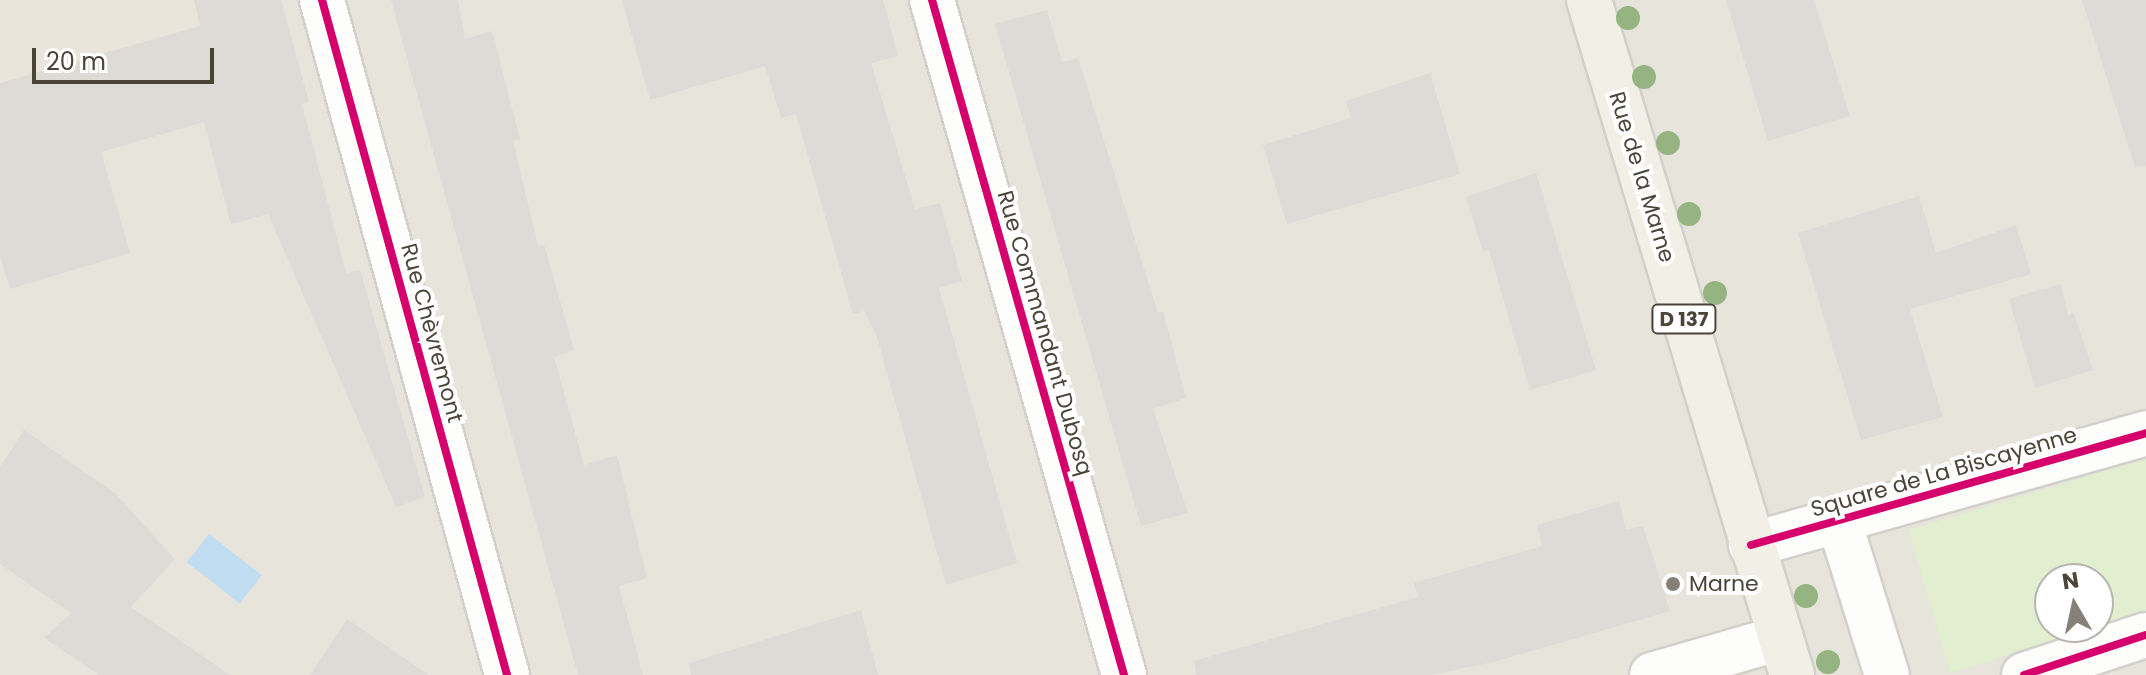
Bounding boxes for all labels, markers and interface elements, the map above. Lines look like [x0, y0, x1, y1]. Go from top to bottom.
scale bar [36, 32, 218, 82]
text: 20 m [46, 45, 106, 78]
street label: Rue de la Marne [1603, 88, 1681, 266]
street label: Rue Commandant Dubosq [992, 188, 1098, 478]
street label: Rue Chèvremont [395, 240, 469, 426]
road number: D 137 [1650, 303, 1718, 335]
street label: Square de La Biscayenne [1808, 421, 2080, 523]
north arrow [2034, 563, 2114, 643]
text: N [2060, 564, 2081, 597]
place label: Marne [1689, 571, 1759, 597]
marker: Marne [1664, 575, 1682, 593]

